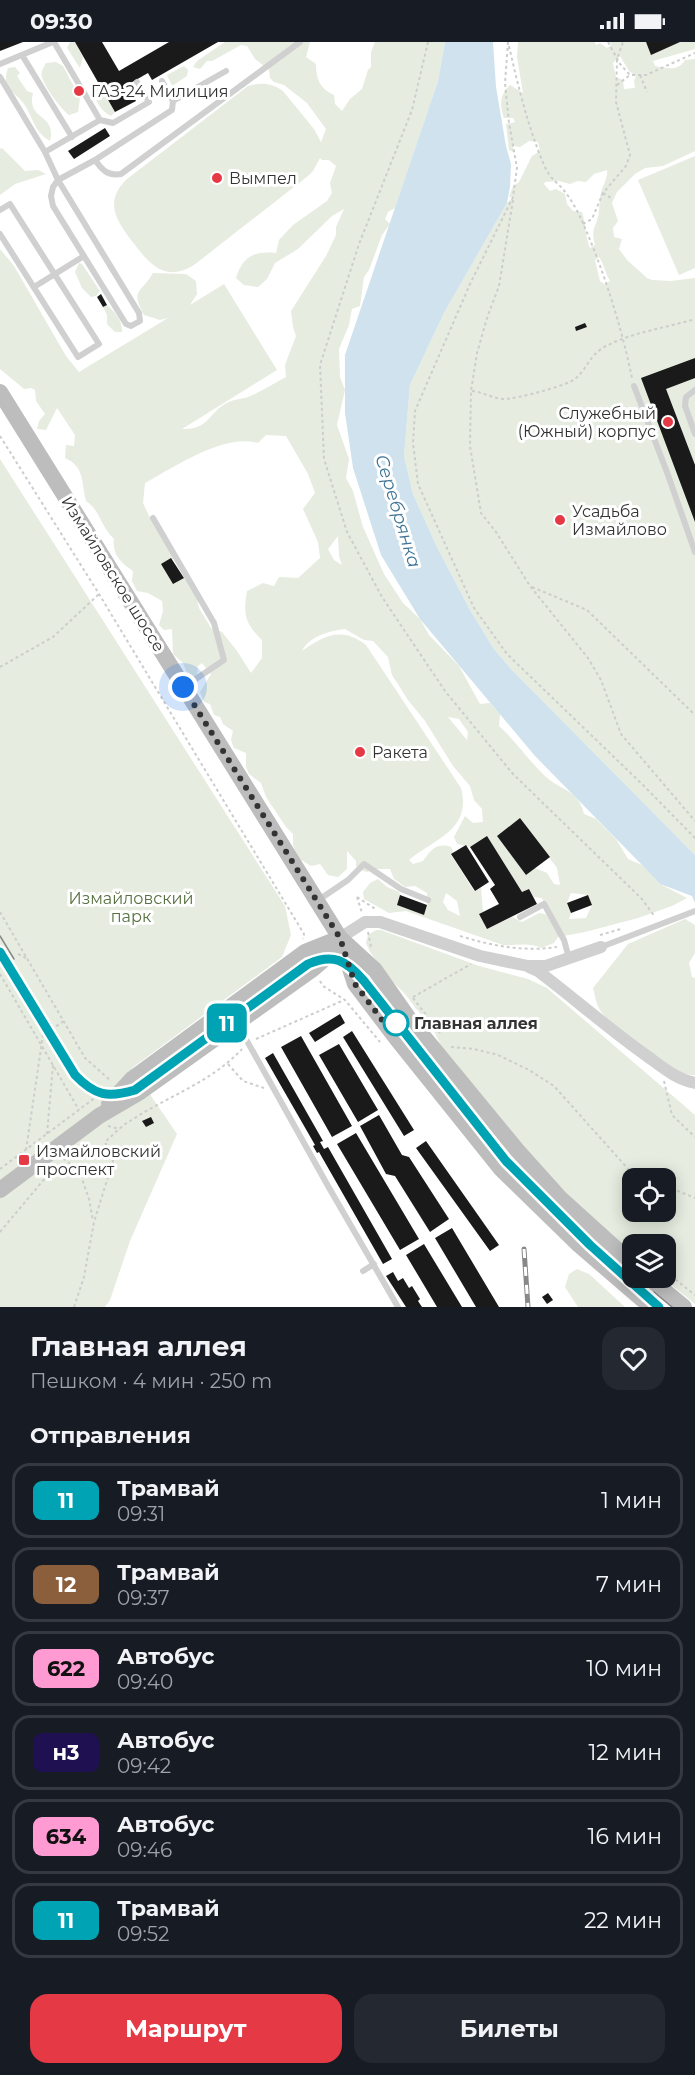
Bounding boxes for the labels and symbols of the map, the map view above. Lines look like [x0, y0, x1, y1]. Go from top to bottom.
place label: ГАЗ-24 Милиция [91, 82, 228, 101]
marker: ГАЗ-24 Милиция [72, 84, 86, 98]
place label: Вымпел [229, 169, 297, 188]
marker: Вымпел [210, 171, 224, 185]
place label: Служебный (Южный) корпус [518, 404, 656, 441]
marker: Служебный (Южный) корпус [661, 415, 675, 429]
water label: Серебрянка [370, 452, 426, 570]
street label: Измайловское шоссе [57, 493, 169, 655]
place label: Усадьба Измайлово [572, 502, 667, 539]
marker: Усадьба Измайлово [553, 513, 567, 527]
your location [168, 672, 198, 702]
place label: Ракета [372, 743, 428, 762]
marker: Ракета [353, 745, 367, 759]
park label: Измайловский парк [68, 889, 194, 926]
line badge: 11 [200, 1004, 254, 1042]
marker: Главная аллея [383, 1010, 409, 1036]
place label: Главная аллея [414, 1014, 538, 1033]
place label: Измайловский проспект [36, 1142, 161, 1179]
marker: Измайловский проспект [17, 1153, 31, 1167]

